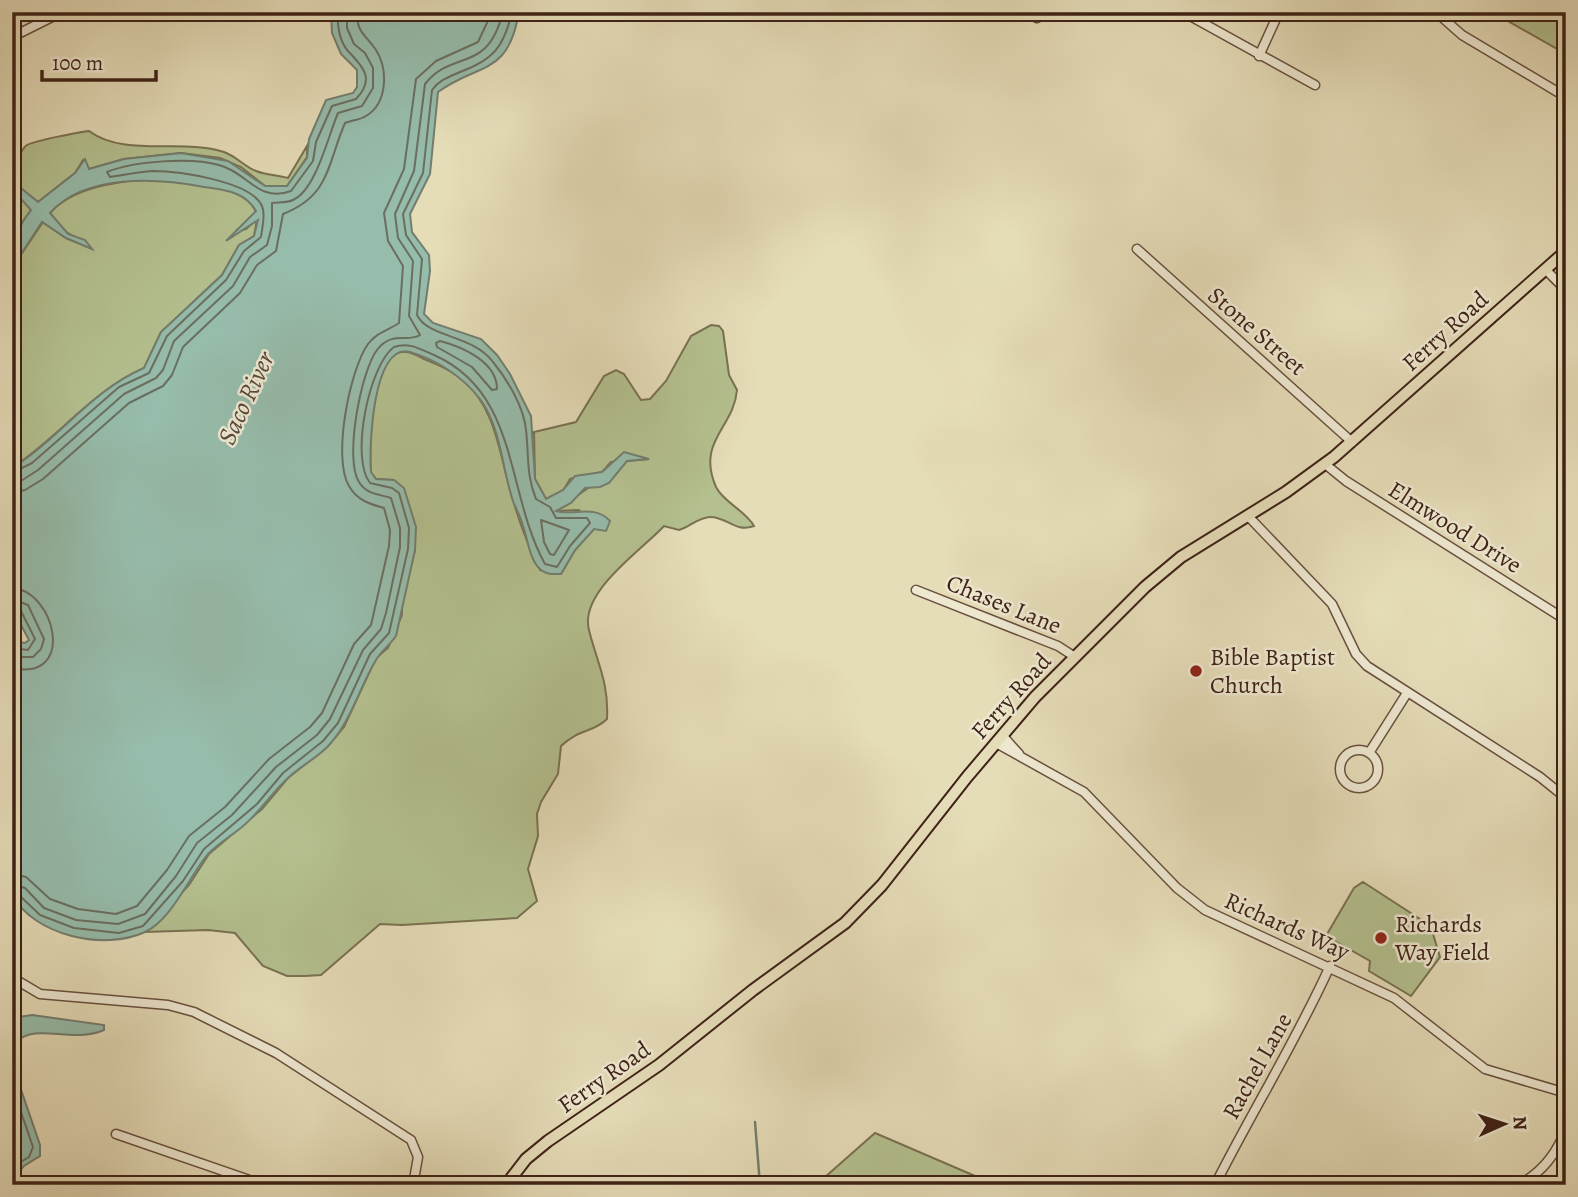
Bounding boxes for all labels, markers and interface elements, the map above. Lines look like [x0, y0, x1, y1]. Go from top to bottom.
scale bar [42, 38, 156, 82]
text: 100 m [52, 49, 103, 77]
street label: Stone Street [1201, 279, 1313, 383]
street label: Ferry Road [1395, 284, 1495, 378]
water label: Saco River [209, 345, 283, 450]
street label: Elmwood Drive [1382, 473, 1528, 581]
street label: Chases Lane [942, 566, 1066, 642]
place label: Bible Baptist Church [1210, 641, 1335, 701]
street label: Ferry Road [964, 646, 1058, 746]
marker: Bible Baptist Church [1188, 663, 1204, 679]
street label: Richards Way [1220, 884, 1355, 968]
place label: Richards Way Field [1394, 908, 1490, 968]
marker: Richards Way Field [1373, 930, 1389, 946]
street label: Rachel Lane [1215, 1007, 1299, 1125]
street label: Ferry Road [551, 1033, 657, 1121]
north arrow [1470, 1088, 1540, 1158]
text: N [1507, 1116, 1533, 1131]

